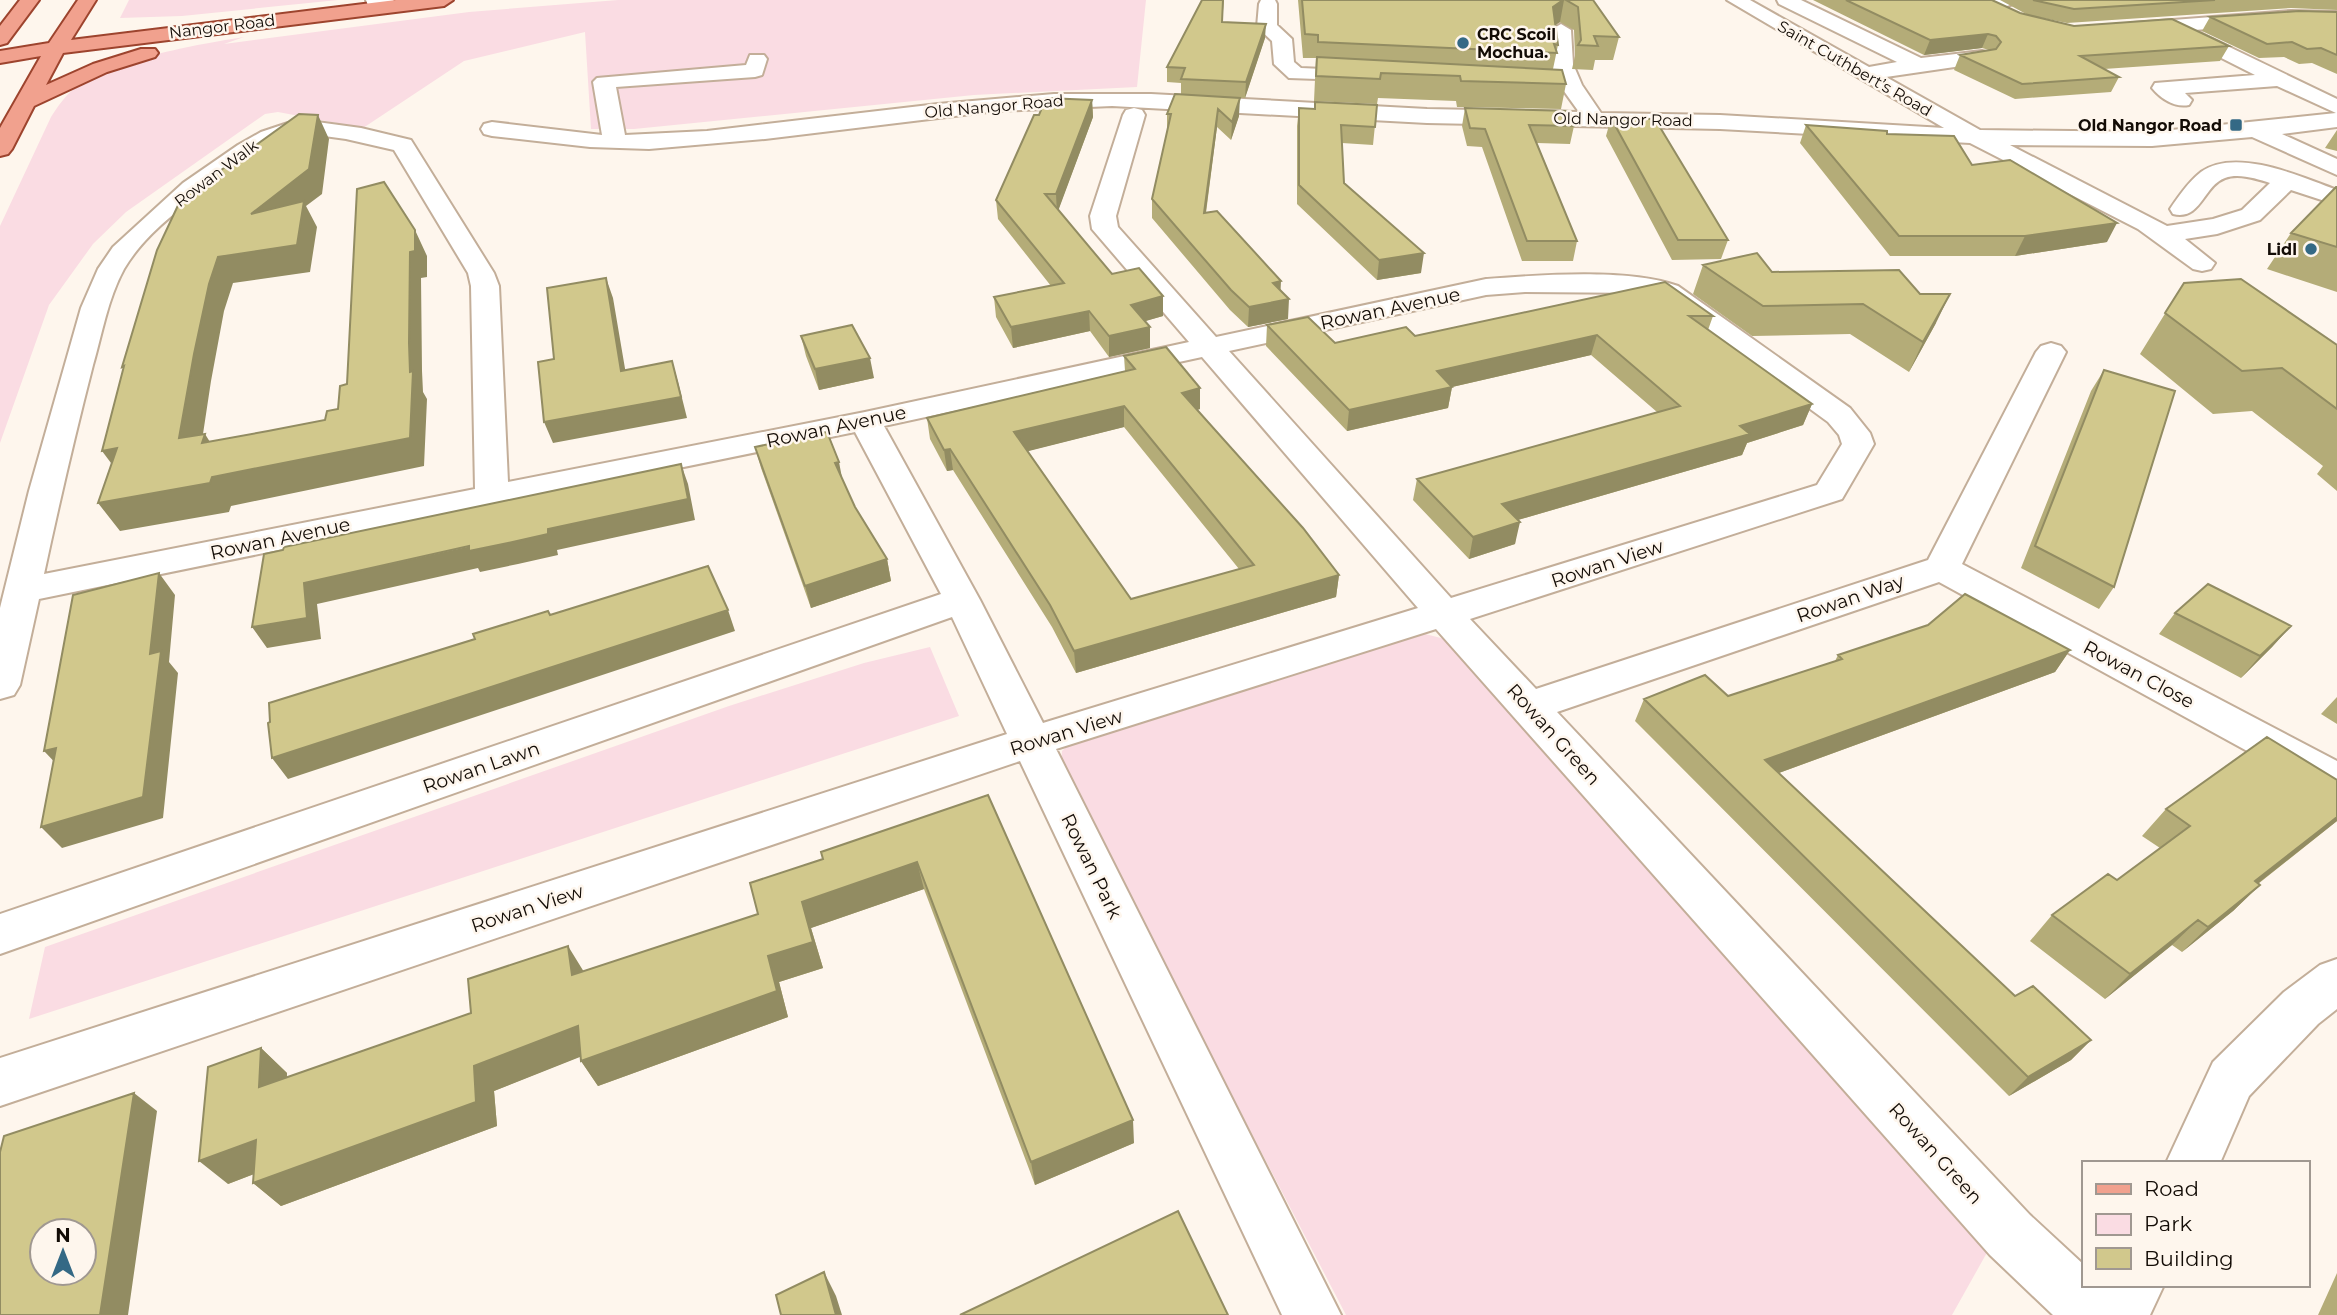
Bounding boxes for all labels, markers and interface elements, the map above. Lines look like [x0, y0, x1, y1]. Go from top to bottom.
street label: Nangor Road [168, 11, 276, 42]
street label: Saint Cuthbert’s Road [1774, 16, 1935, 120]
place label: CRC Scoil Mochua. [1477, 25, 1556, 62]
marker: CRC Scoil Mochua. [1455, 35, 1471, 51]
street label: Old Nangor Road [924, 91, 1064, 122]
street label: Old Nangor Road [1553, 109, 1693, 130]
place label: Old Nangor Road [2078, 116, 2222, 135]
marker: Old Nangor Road [2228, 117, 2244, 133]
street label: Rowan Walk [171, 136, 262, 211]
place label: Lidl [2267, 240, 2297, 259]
marker: Lidl [2303, 241, 2319, 257]
street label: Rowan Avenue [1318, 282, 1462, 335]
street label: Rowan Avenue [764, 400, 908, 453]
street label: Rowan Avenue [208, 512, 352, 565]
street label: Rowan View [1548, 534, 1667, 592]
street label: Rowan Way [1793, 569, 1907, 628]
street label: Rowan Close [2080, 636, 2198, 713]
street label: Rowan Green [1502, 679, 1605, 790]
street label: Rowan View [1007, 704, 1126, 761]
street label: Rowan Lawn [420, 737, 543, 798]
street label: Rowan Park [1056, 810, 1127, 923]
street label: Rowan View [468, 879, 587, 937]
street label: Rowan Green [1884, 1098, 1987, 1209]
legend [2082, 1161, 2309, 1287]
text: Road [2144, 1176, 2199, 1201]
text: Park [2144, 1211, 2192, 1236]
north arrow [28, 1217, 98, 1287]
text: N [55, 1224, 71, 1247]
text: Building [2144, 1246, 2234, 1271]

